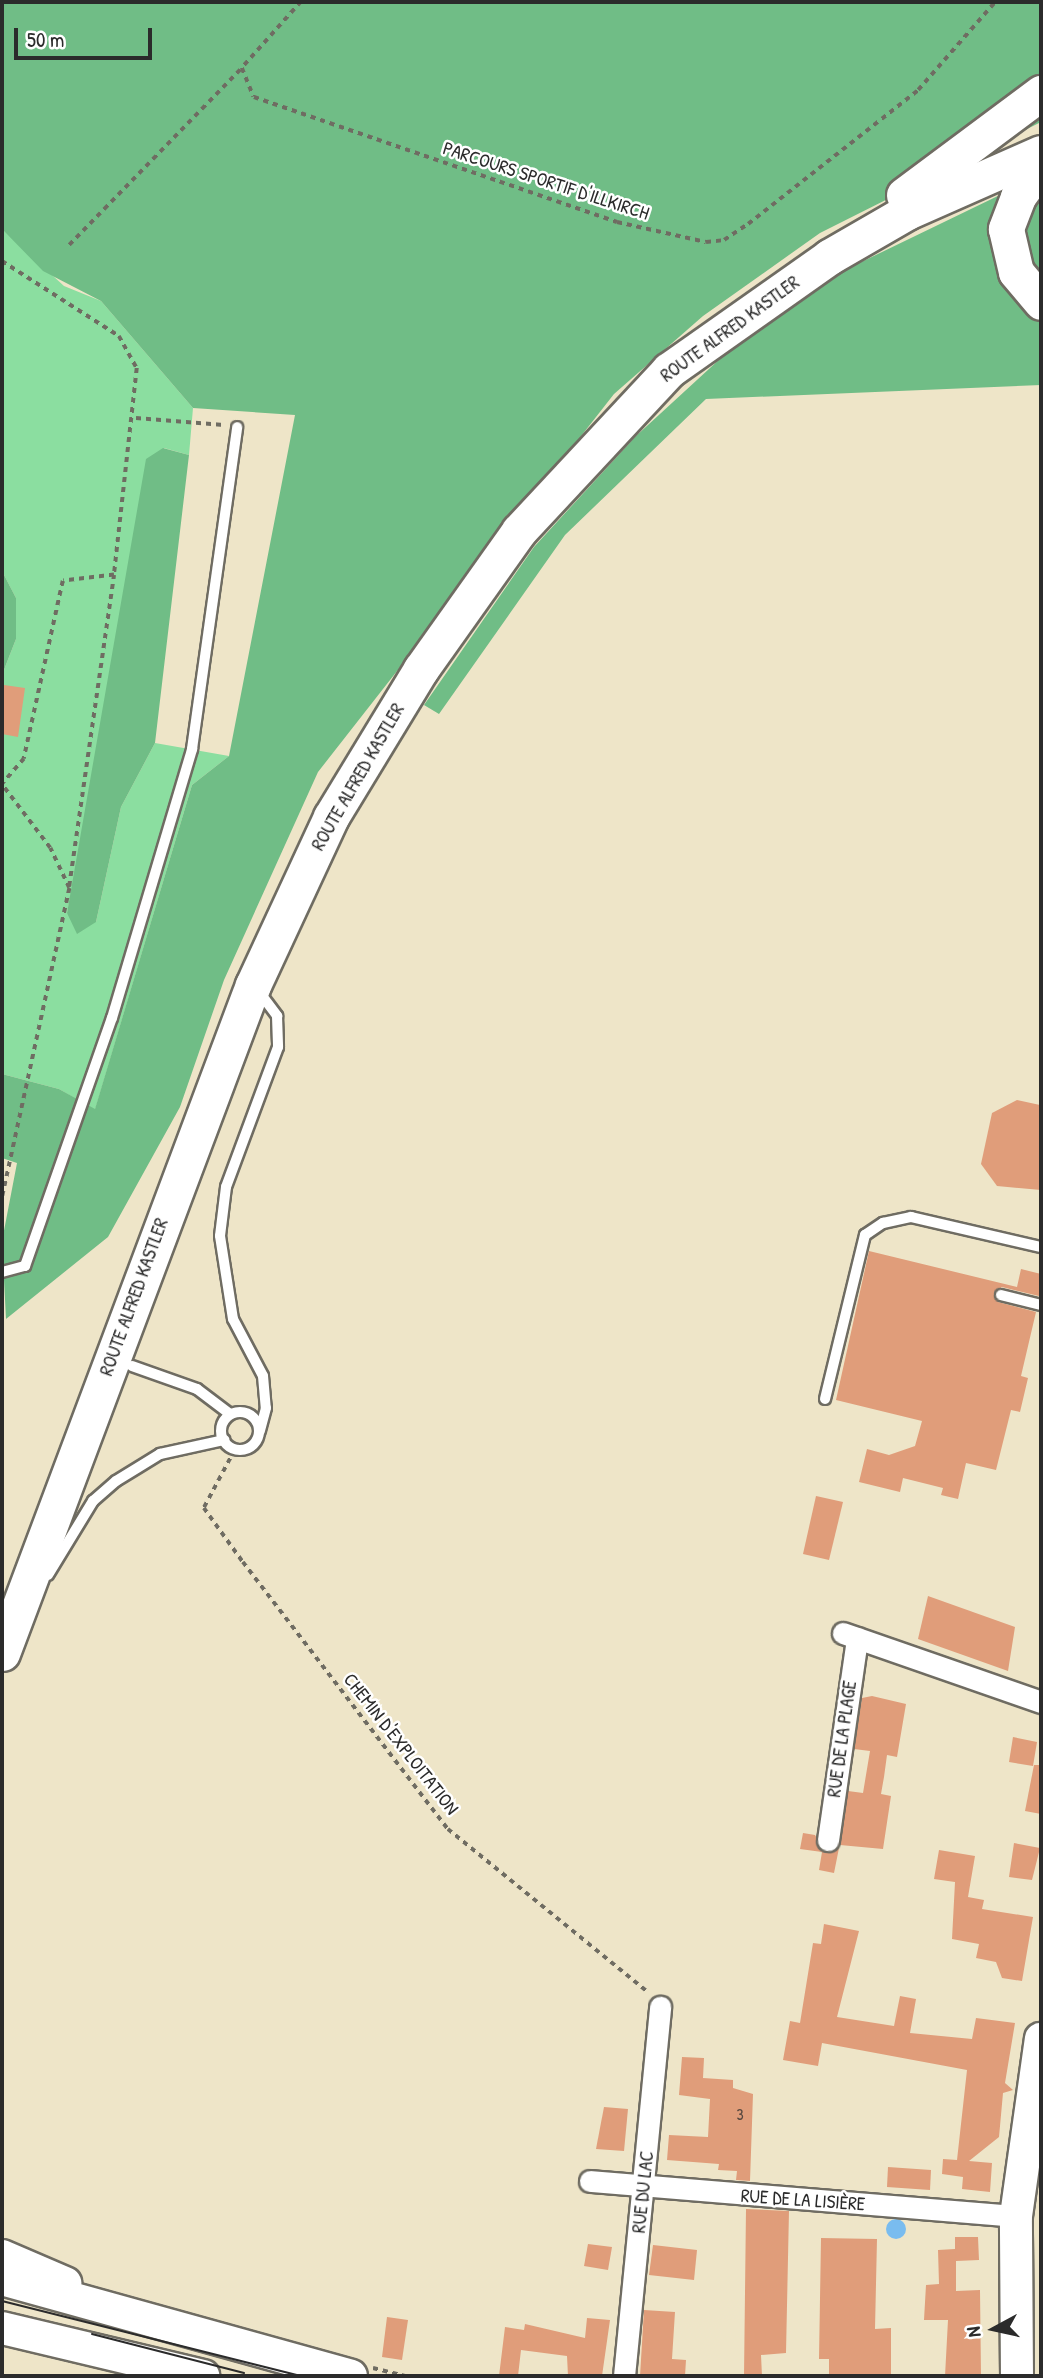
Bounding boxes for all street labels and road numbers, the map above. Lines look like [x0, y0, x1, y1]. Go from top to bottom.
street label: PARCOURS SPORTIF D'ILLKIRCH [440, 137, 652, 225]
street label: ROUTE ALFRED KASTLER [656, 271, 804, 387]
street label: ROUTE ALFRED KASTLER [307, 699, 409, 855]
street label: ROUTE ALFRED KASTLER [95, 1215, 173, 1379]
street label: CHEMIN D'EXPLOITATION [339, 1669, 463, 1819]
street label: RUE DE LA PLAGE [823, 1679, 861, 1799]
street label: RUE DU LAC [627, 2150, 659, 2234]
street label: RUE DE LA LISIÈRE [740, 2184, 866, 2216]

